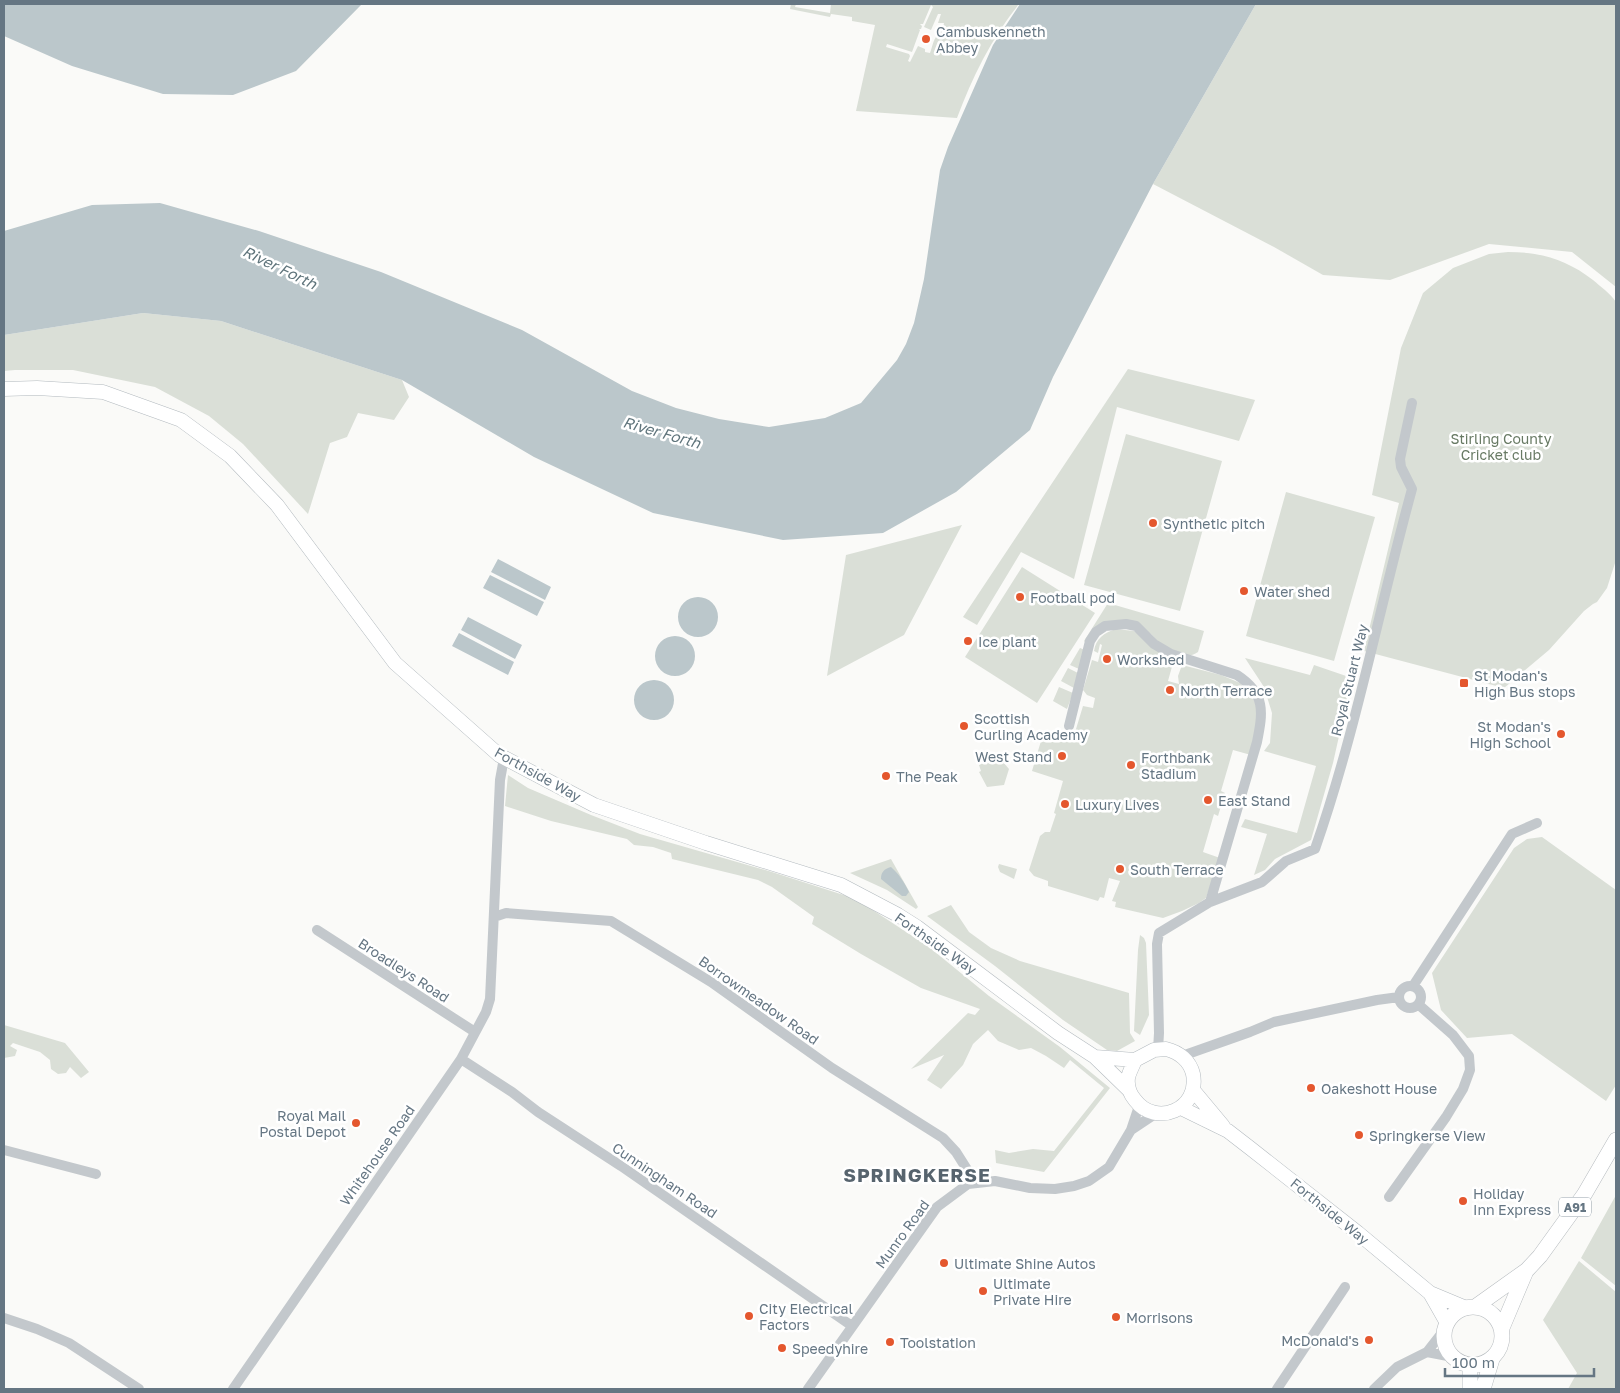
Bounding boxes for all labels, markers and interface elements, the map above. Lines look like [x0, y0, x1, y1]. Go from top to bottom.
place label: Cambuskenneth Abbey [936, 23, 1046, 56]
marker: Cambuskenneth Abbey [920, 33, 932, 45]
water label: River Forth [240, 241, 320, 293]
water label: River Forth [621, 412, 704, 452]
park label: Stirling County Cricket club [1450, 430, 1552, 463]
place label: Synthetic pitch [1163, 515, 1265, 532]
marker: Synthetic pitch [1147, 517, 1159, 529]
place label: Water shed [1254, 583, 1330, 600]
marker: Water shed [1238, 585, 1250, 597]
place label: Football pod [1030, 589, 1115, 606]
marker: Football pod [1014, 591, 1026, 603]
street label: Royal Stuart Way [1327, 622, 1371, 738]
place label: Ice plant [978, 633, 1037, 650]
marker: Ice plant [962, 635, 974, 647]
place label: Workshed [1117, 651, 1184, 668]
marker: Workshed [1101, 653, 1113, 665]
place label: St Modan's High Bus stops [1474, 667, 1575, 700]
marker: St Modan's High Bus stops [1458, 677, 1470, 689]
place label: North Terrace [1180, 682, 1272, 699]
marker: North Terrace [1164, 684, 1176, 696]
place label: Scottish Curling Academy [974, 710, 1088, 743]
place label: St Modan's High School [1469, 718, 1551, 751]
marker: Scottish Curling Academy [958, 720, 970, 732]
marker: St Modan's High School [1555, 728, 1567, 740]
street label: Forthside Way [492, 743, 584, 805]
place label: West Stand [975, 748, 1052, 765]
place label: Forthbank Stadium [1141, 749, 1211, 782]
marker: West Stand [1056, 750, 1068, 762]
marker: Forthbank Stadium [1125, 759, 1137, 771]
place label: The Peak [896, 768, 958, 785]
marker: The Peak [880, 770, 892, 782]
place label: East Stand [1218, 792, 1290, 809]
marker: East Stand [1202, 794, 1214, 806]
place label: Luxury Lives [1075, 796, 1159, 813]
marker: Luxury Lives [1059, 798, 1071, 810]
place label: South Terrace [1130, 861, 1224, 878]
marker: South Terrace [1114, 863, 1126, 875]
street label: Forthside Way [892, 908, 980, 978]
street label: Broadleys Road [355, 934, 453, 1006]
street label: Borrowmeadow Road [696, 952, 822, 1048]
place label: Oakeshott House [1321, 1080, 1437, 1097]
marker: Oakeshott House [1305, 1082, 1317, 1094]
street label: Whitehouse Road [336, 1102, 418, 1208]
place label: Royal Mail Postal Depot [259, 1107, 346, 1140]
marker: Royal Mail Postal Depot [350, 1117, 362, 1129]
place label: Springkerse View [1369, 1127, 1486, 1144]
marker: Springkerse View [1353, 1129, 1365, 1141]
street label: Cunningham Road [609, 1139, 721, 1221]
district label: SPRINGKERSE [843, 1163, 991, 1186]
street label: Forthside Way [1287, 1174, 1373, 1248]
place label: Holiday Inn Express [1473, 1185, 1551, 1218]
marker: Holiday Inn Express [1457, 1195, 1469, 1207]
street label: Munro Road [871, 1196, 933, 1272]
road number: A91 [1559, 1198, 1591, 1216]
place label: Ultimate Shine Autos [954, 1255, 1096, 1272]
marker: Ultimate Shine Autos [938, 1257, 950, 1269]
place label: Ultimate Private Hire [993, 1275, 1072, 1308]
marker: Ultimate Private Hire [977, 1285, 989, 1297]
place label: City Electrical Factors [759, 1300, 853, 1333]
place label: Morrisons [1126, 1309, 1193, 1326]
marker: City Electrical Factors [743, 1310, 755, 1322]
marker: Morrisons [1110, 1311, 1122, 1323]
place label: McDonald's [1281, 1332, 1359, 1349]
place label: Toolstation [900, 1334, 976, 1351]
marker: McDonald's [1363, 1334, 1375, 1346]
marker: Toolstation [884, 1336, 896, 1348]
place label: Speedyhire [792, 1340, 868, 1357]
marker: Speedyhire [776, 1342, 788, 1354]
scale bar [1445, 1346, 1594, 1378]
text: 100 m [1452, 1353, 1495, 1371]

